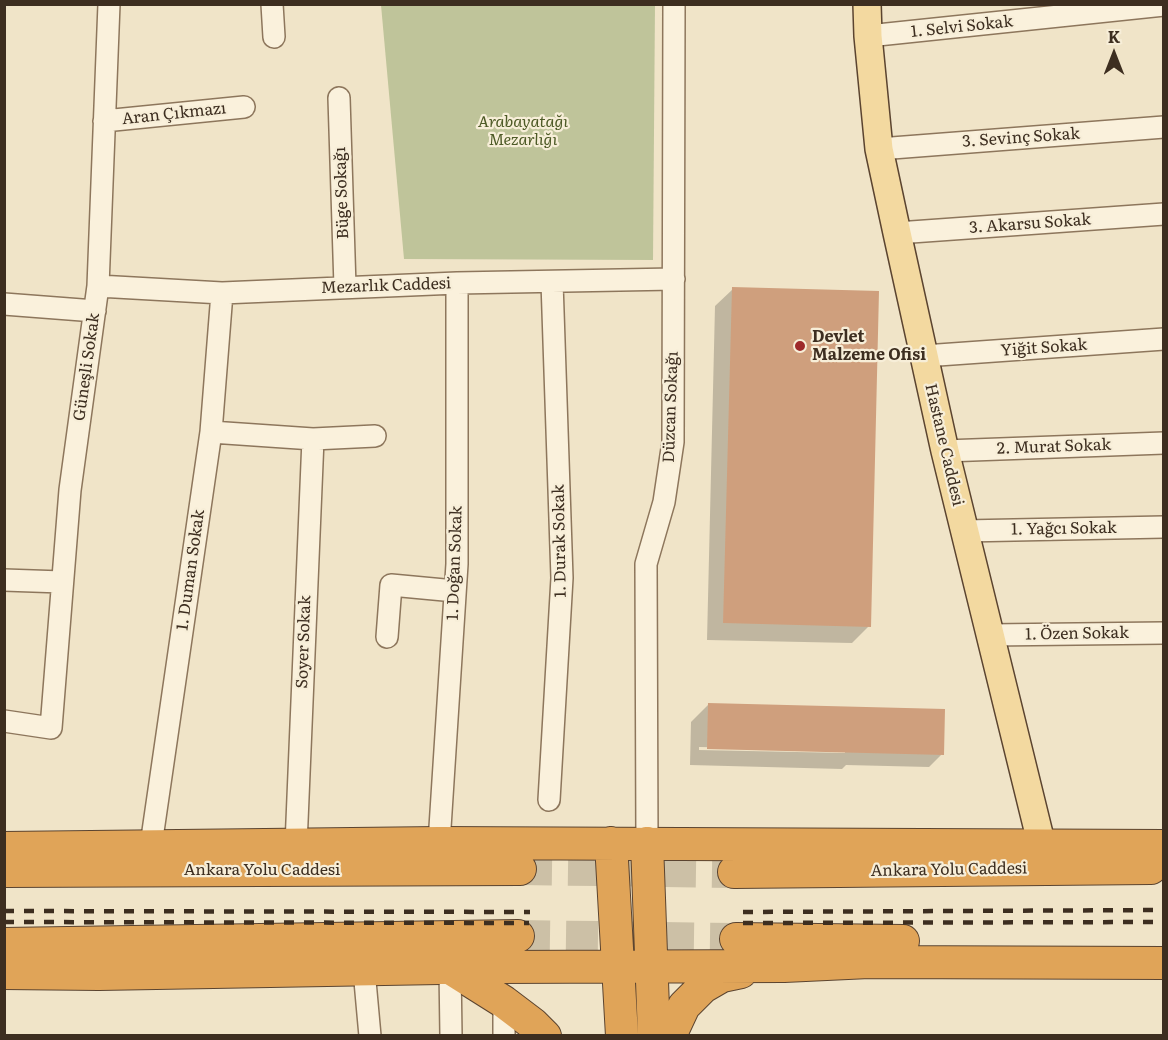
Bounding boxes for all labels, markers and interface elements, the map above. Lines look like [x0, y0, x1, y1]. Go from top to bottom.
street label: 1. Selvi Sokak [910, 12, 1014, 42]
north arrow [1084, 24, 1144, 84]
text: K [1108, 24, 1120, 48]
street label: Aran Çıkmazı [121, 99, 227, 129]
park label: Arabayatağı Mezarlığı [478, 112, 568, 150]
street label: 3. Sevinç Sokak [961, 124, 1081, 152]
street label: Büge Sokağı [331, 147, 353, 239]
street label: 3. Akarsu Sokak [968, 210, 1092, 238]
street label: Mezarlık Caddesi [320, 274, 452, 298]
street label: Güneşli Sokak [70, 312, 104, 422]
place label: Devlet Malzeme Ofisi [812, 327, 926, 365]
street label: Yiğit Sokak [1000, 335, 1088, 361]
marker: Devlet Malzeme Ofisi [793, 339, 807, 353]
street label: Düzcan Sokağı [659, 351, 683, 463]
street label: Hastane Caddesi [921, 382, 967, 508]
street label: 2. Murat Sokak [997, 435, 1111, 459]
street label: 1. Durak Sokak [549, 484, 571, 598]
street label: 1. Doğan Sokak [443, 505, 467, 621]
street label: 1. Duman Sokak [173, 508, 209, 632]
street label: 1. Yağcı Sokak [1011, 518, 1117, 540]
street label: Soyer Sokak [293, 595, 315, 689]
street label: 1. Özen Sokak [1025, 623, 1129, 645]
street label: Ankara Yolu Caddesi [871, 859, 1027, 881]
street label: Ankara Yolu Caddesi [184, 860, 340, 880]

